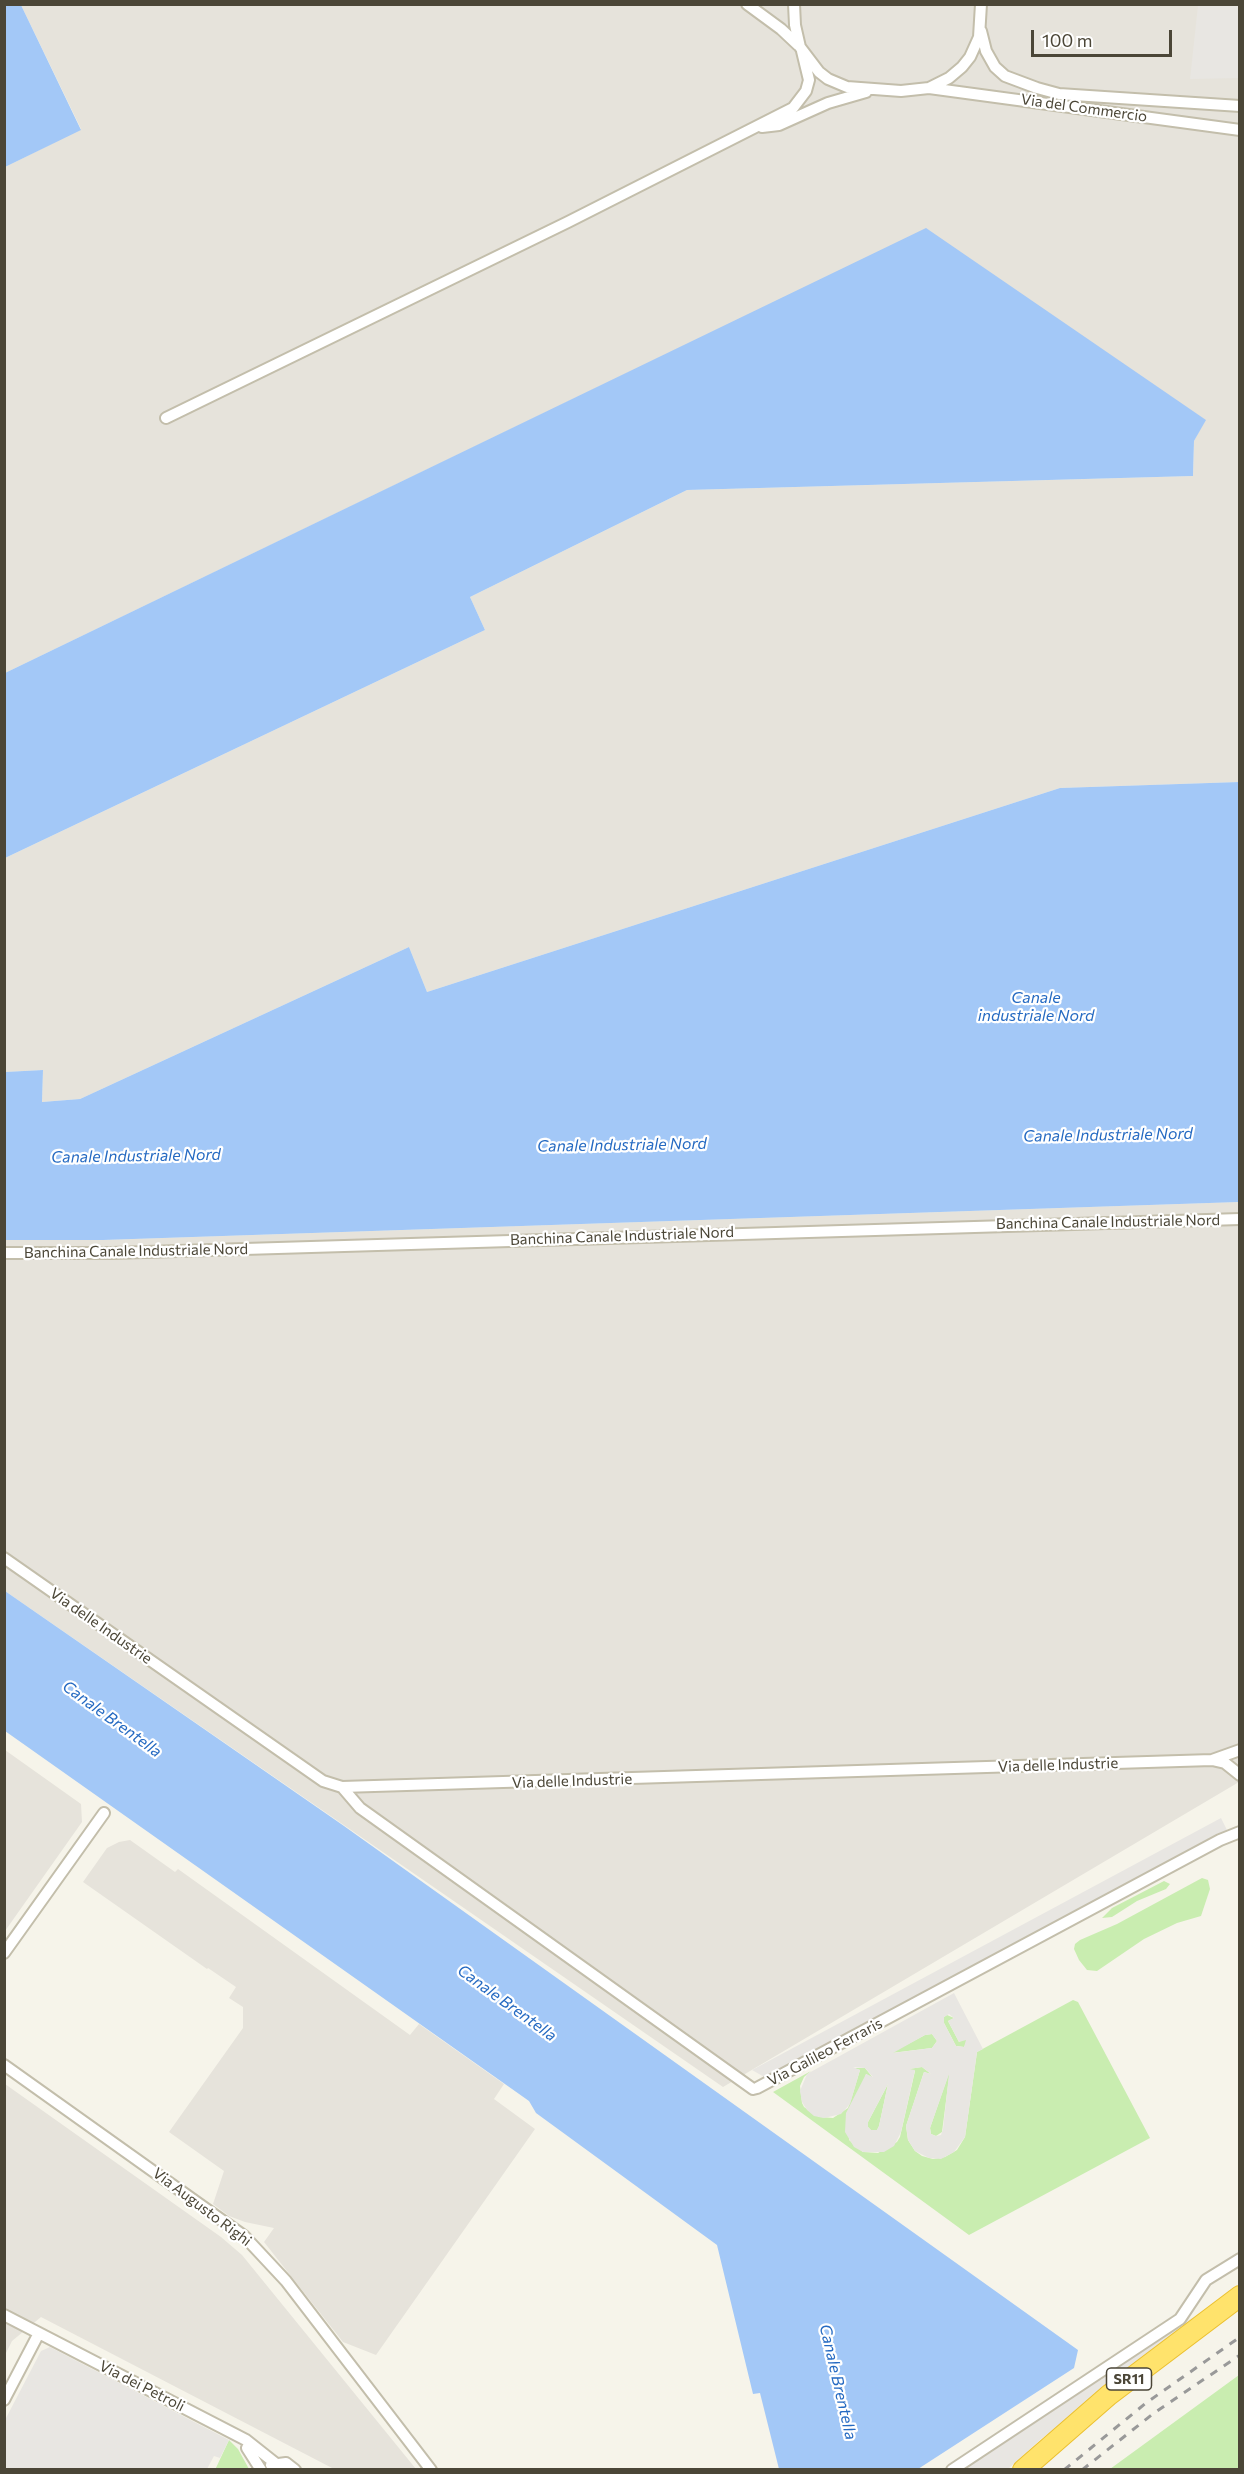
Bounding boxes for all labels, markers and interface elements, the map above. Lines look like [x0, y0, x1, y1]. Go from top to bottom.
scale bar [1034, 18, 1175, 56]
text: 100 m [1042, 29, 1092, 51]
street label: Via del Commercio [1020, 90, 1148, 126]
water label: Canale industriale Nord [978, 988, 1094, 1026]
water label: Canale Industriale Nord [1023, 1124, 1193, 1146]
water label: Canale Industriale Nord [537, 1134, 707, 1156]
water label: Canale Industriale Nord [51, 1145, 221, 1167]
street label: Banchina Canale Industriale Nord [996, 1211, 1220, 1233]
street label: Banchina Canale Industriale Nord [510, 1223, 734, 1249]
street label: Banchina Canale Industriale Nord [24, 1240, 248, 1262]
street label: Via delle Industrie [47, 1584, 155, 1668]
water label: Canale Brentella [59, 1677, 165, 1761]
street label: Via delle Industrie [998, 1754, 1118, 1776]
street label: Via delle Industrie [512, 1770, 632, 1792]
water label: Canale Brentella [454, 1961, 560, 2045]
street label: Via Galileo Ferraris [764, 2014, 886, 2090]
street label: Via Augusto Righi [149, 2164, 255, 2250]
water label: Canale Brentella [815, 2322, 861, 2442]
street label: Via dei Petroli [96, 2357, 188, 2415]
road number: SR11 [1106, 2368, 1152, 2390]

